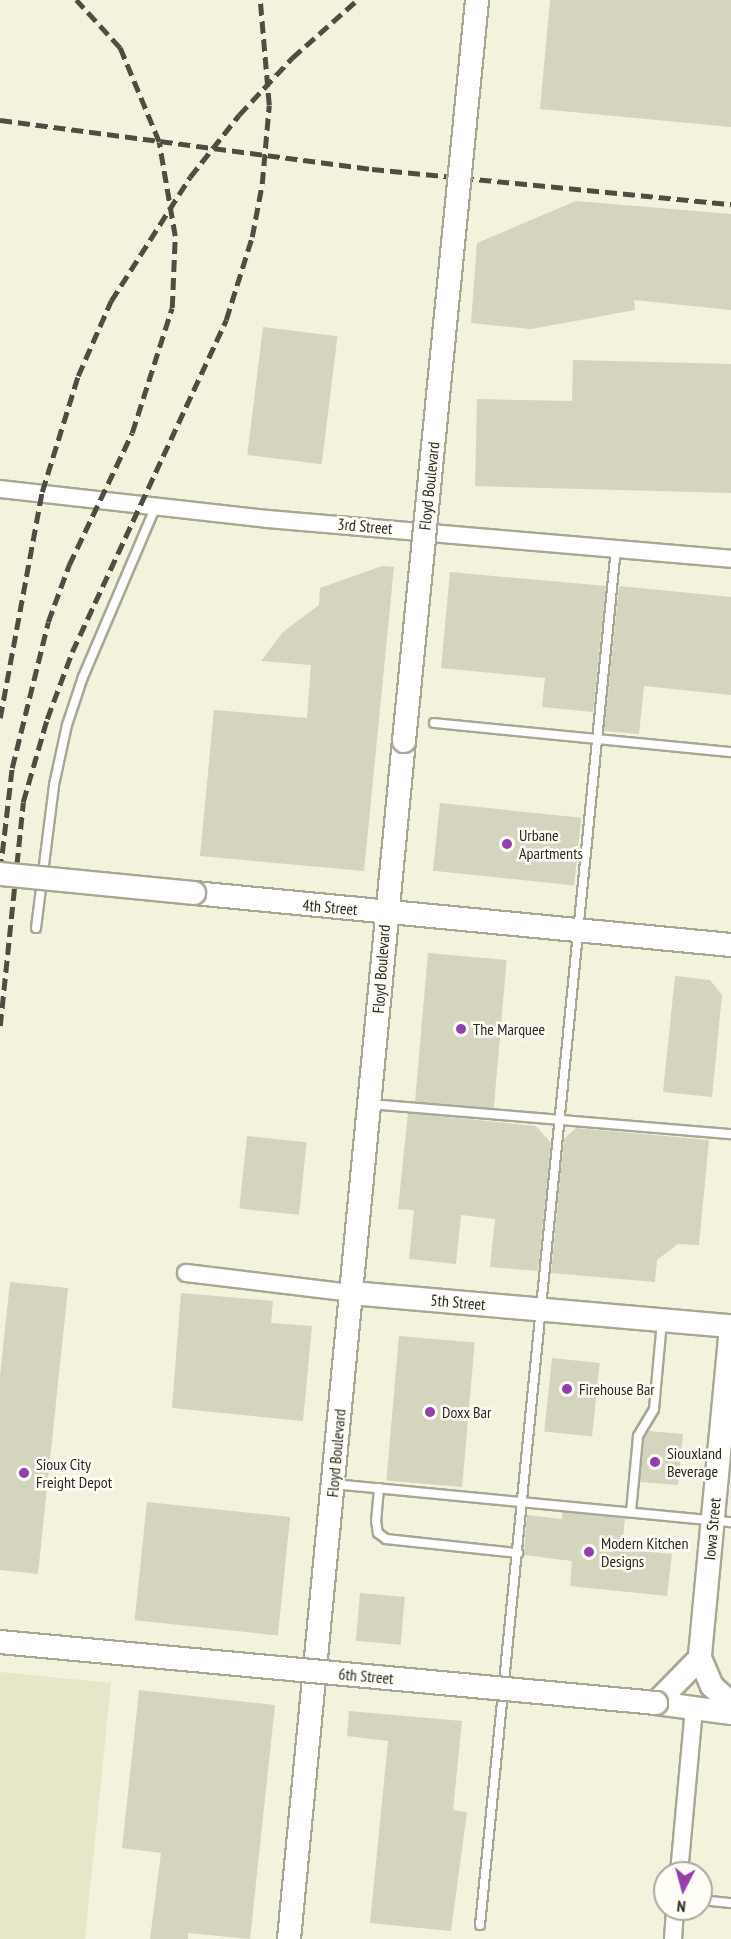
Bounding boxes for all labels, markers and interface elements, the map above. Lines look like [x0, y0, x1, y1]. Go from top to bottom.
street label: Floyd Boulevard [415, 441, 443, 531]
street label: 3rd Street [337, 514, 393, 538]
place label: Urbane Apartments [519, 825, 583, 863]
marker: Urbane Apartments [500, 837, 514, 851]
street label: 4th Street [302, 895, 358, 919]
street label: Floyd Boulevard [368, 924, 394, 1014]
place label: The Marquee [473, 1019, 545, 1039]
marker: The Marquee [454, 1022, 468, 1036]
street label: 5th Street [430, 1290, 486, 1314]
place label: Firehouse Bar [579, 1379, 655, 1399]
marker: Firehouse Bar [560, 1382, 574, 1396]
place label: Doxx Bar [442, 1402, 492, 1422]
marker: Doxx Bar [423, 1405, 437, 1419]
street label: Floyd Boulevard [323, 1408, 349, 1498]
place label: Siouxland Beverage [667, 1443, 722, 1481]
place label: Sioux City Freight Depot [36, 1454, 112, 1492]
marker: Siouxland Beverage [648, 1455, 662, 1469]
marker: Sioux City Freight Depot [17, 1466, 31, 1480]
street label: Iowa Street [700, 1497, 724, 1561]
place label: Modern Kitchen Designs [601, 1533, 688, 1571]
marker: Modern Kitchen Designs [582, 1545, 596, 1559]
street label: 6th Street [338, 1664, 394, 1688]
north arrow [653, 1861, 713, 1921]
text: N [676, 1897, 687, 1917]

